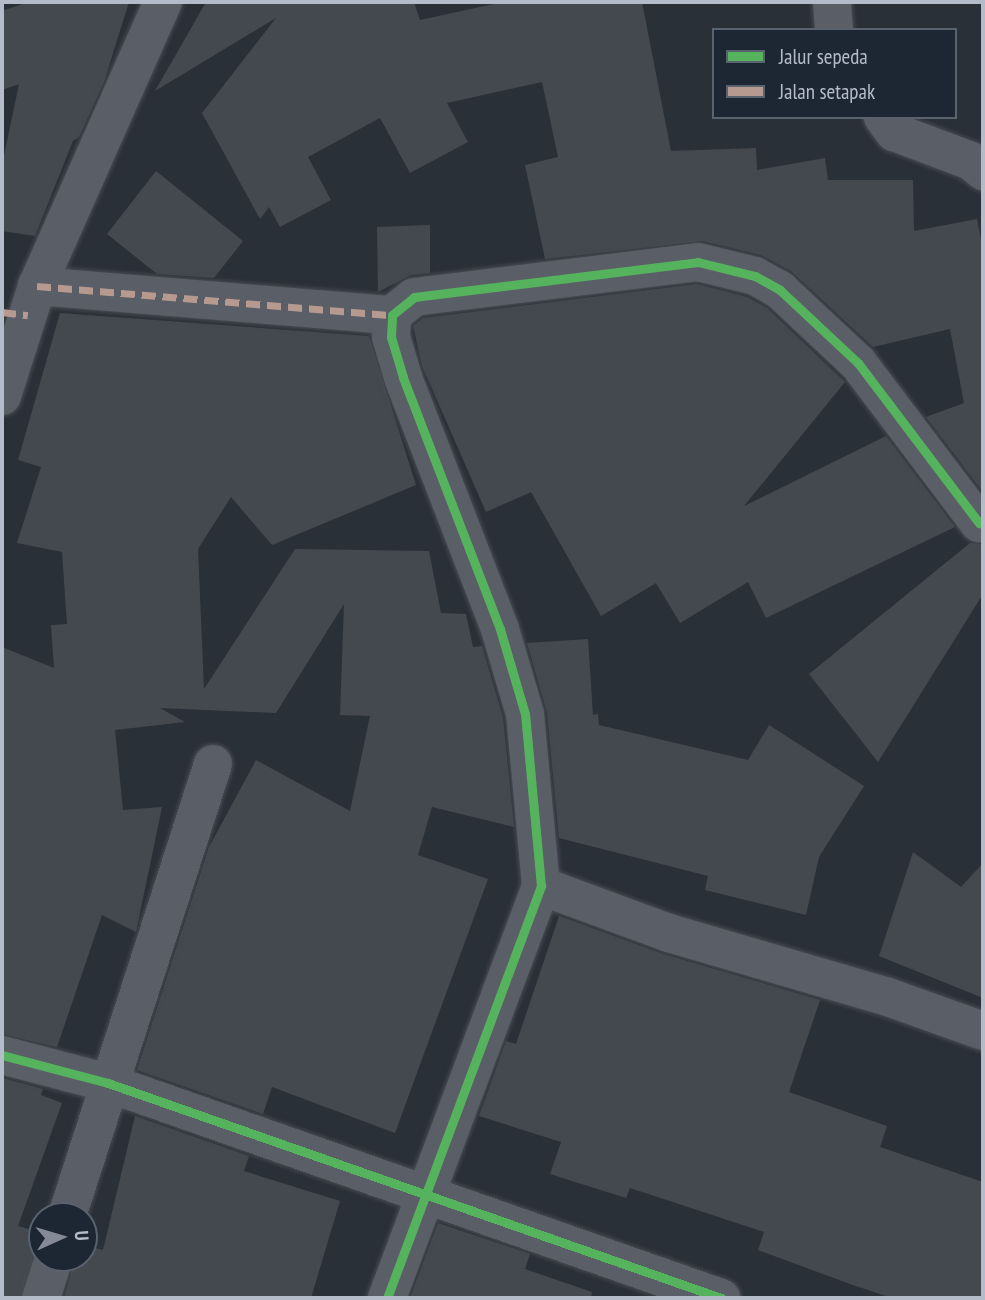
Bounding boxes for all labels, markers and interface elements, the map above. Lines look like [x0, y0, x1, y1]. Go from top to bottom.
legend [712, 28, 957, 119]
text: Jalur sepeda [779, 43, 868, 70]
text: Jalan setapak [779, 78, 875, 105]
north arrow [28, 1202, 98, 1272]
text: U [70, 1230, 94, 1241]

